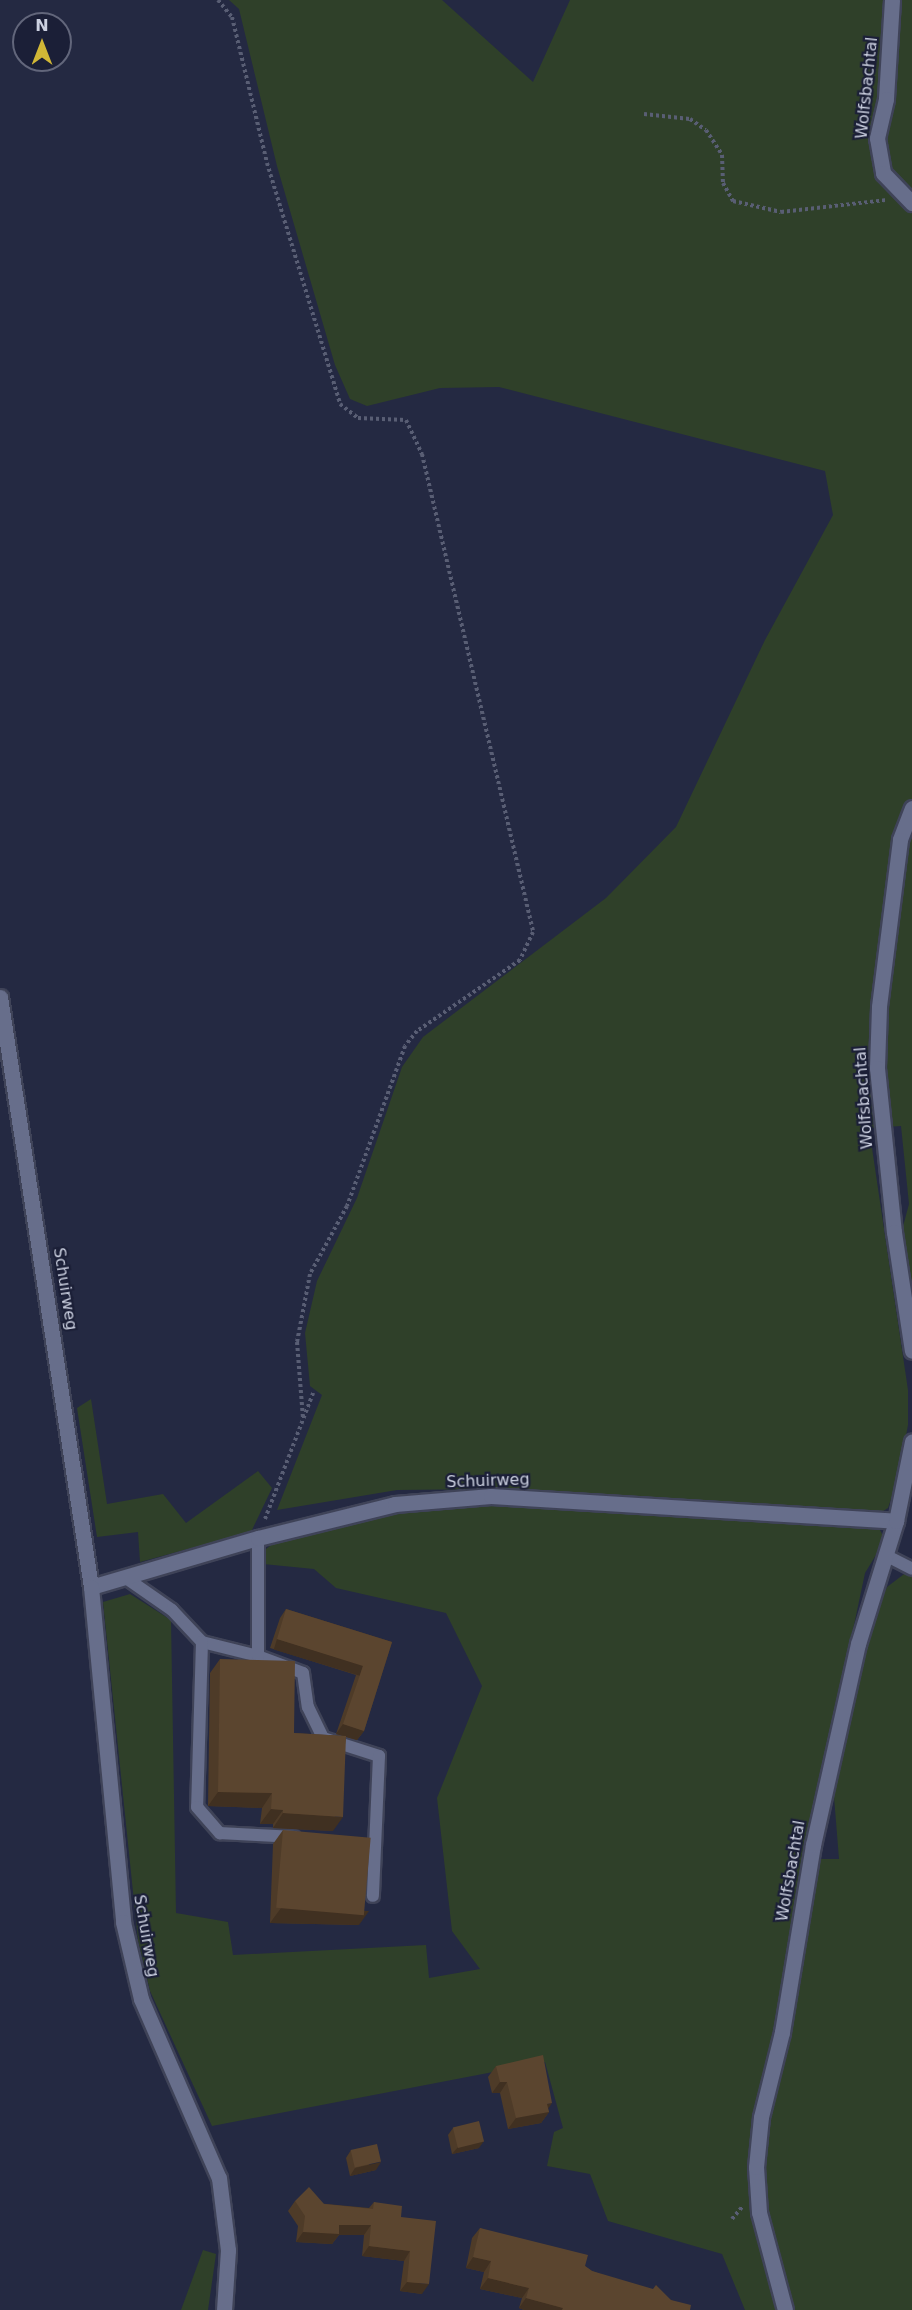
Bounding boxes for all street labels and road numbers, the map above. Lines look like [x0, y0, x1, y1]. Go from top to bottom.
street label: Wolfsbachtal [852, 36, 882, 140]
street label: Wolfsbachtal [851, 1046, 877, 1150]
street label: Schuirweg [49, 1246, 81, 1332]
street label: Schuirweg [446, 1470, 530, 1492]
street label: Wolfsbachtal [773, 1819, 809, 1923]
street label: Schuirweg [129, 1893, 163, 1979]

